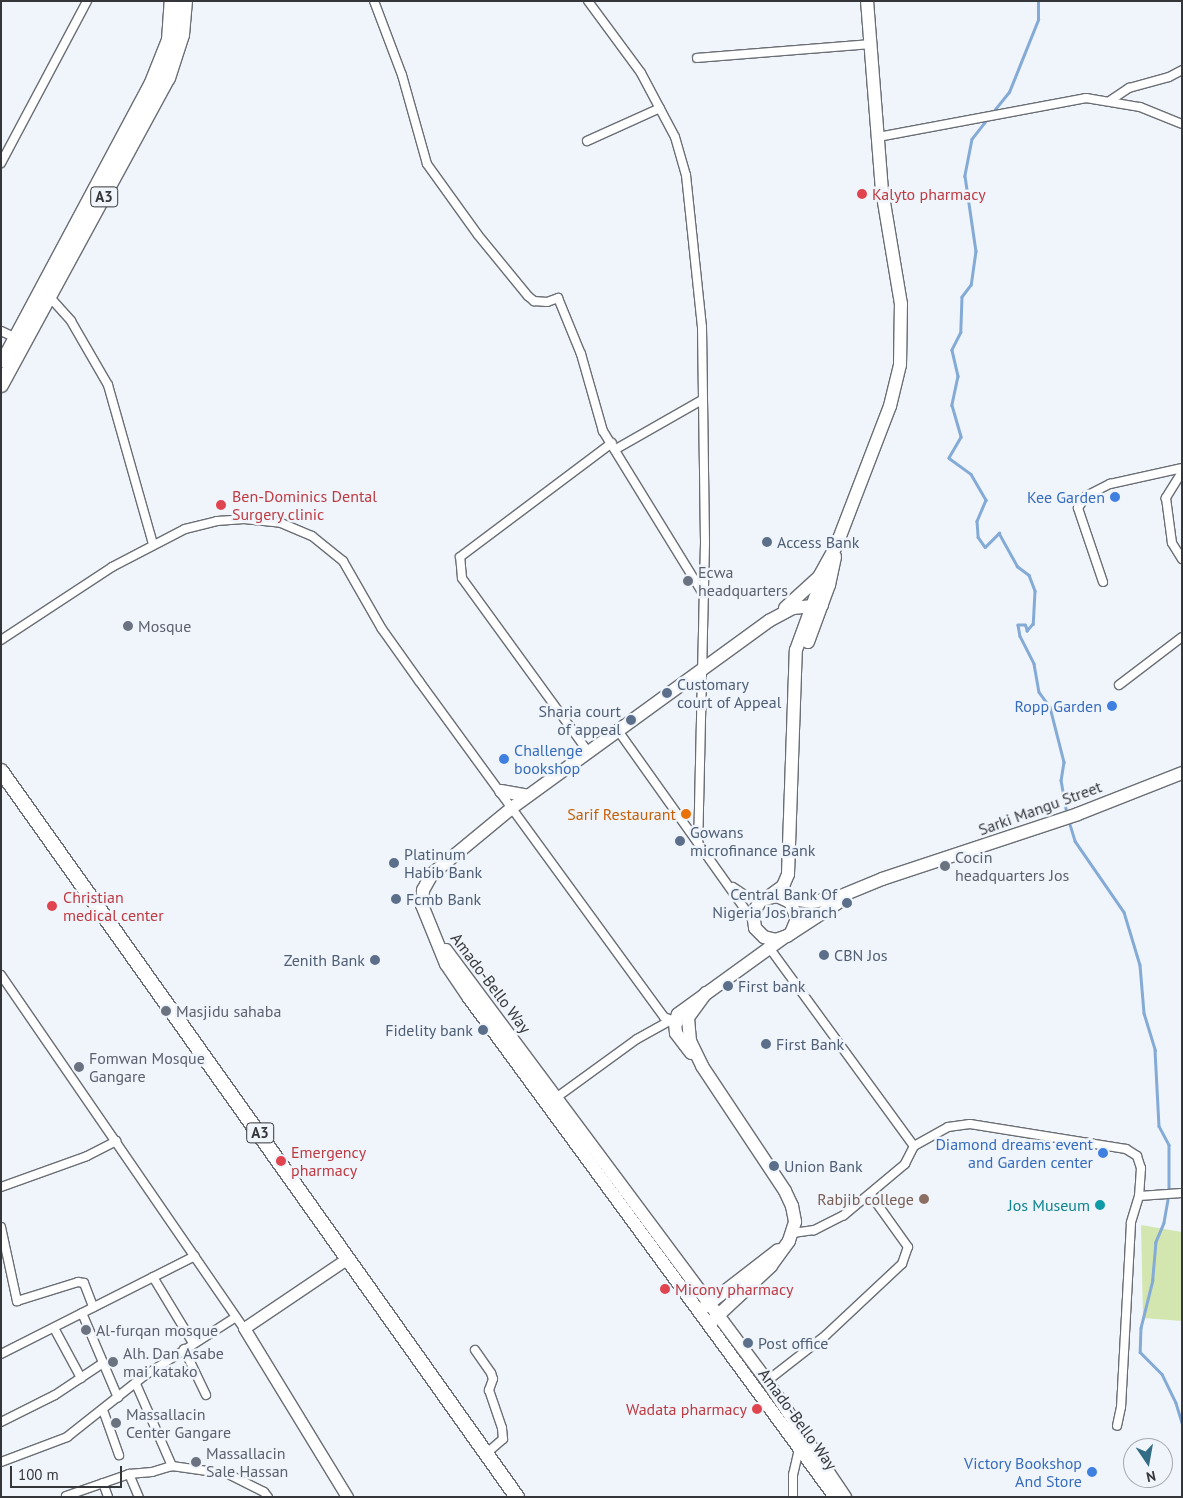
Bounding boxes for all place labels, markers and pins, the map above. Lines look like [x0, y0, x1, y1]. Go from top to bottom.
place label: Kalyto pharmacy [872, 184, 986, 204]
marker: Kalyto pharmacy [856, 188, 868, 200]
place label: Ben-Dominics Dental Surgery clinic [232, 486, 377, 524]
place label: Kee Garden [1027, 487, 1105, 507]
marker: Kee Garden [1109, 491, 1121, 503]
marker: Ben-Dominics Dental Surgery clinic [214, 498, 228, 512]
place label: Access Bank [777, 532, 859, 552]
marker: Access Bank [761, 536, 773, 548]
place label: Ecwa headquarters [698, 562, 788, 600]
marker: Ecwa headquarters [682, 575, 694, 587]
place label: Mosque [138, 616, 191, 636]
marker: Mosque [122, 620, 134, 632]
place label: Customary court of Appeal [677, 674, 782, 712]
marker: Customary court of Appeal [661, 687, 673, 699]
place label: Ropp Garden [1014, 696, 1102, 716]
marker: Ropp Garden [1106, 700, 1118, 712]
place label: Sharia court of appeal [538, 701, 621, 739]
marker: Sharia court of appeal [625, 714, 637, 726]
place label: Challenge bookshop [514, 740, 583, 778]
marker: Challenge bookshop [498, 753, 510, 765]
place label: Sarif Restaurant [567, 804, 676, 824]
marker: Sarif Restaurant [680, 808, 692, 820]
place label: Gowans microfinance Bank [690, 822, 816, 860]
marker: Gowans microfinance Bank [674, 835, 686, 847]
place label: Platinum Habib Bank [404, 844, 482, 882]
place label: Cocin headquarters Jos [955, 847, 1069, 885]
marker: Platinum Habib Bank [388, 857, 400, 869]
marker: Cocin headquarters Jos [939, 860, 951, 872]
place label: Central Bank Of Nigeria Jos branch [712, 884, 837, 922]
place label: Christian medical center [63, 887, 164, 925]
place label: Fcmb Bank [406, 889, 481, 909]
marker: Fcmb Bank [390, 893, 402, 905]
marker: Central Bank Of Nigeria Jos branch [841, 897, 853, 909]
marker: Christian medical center [45, 899, 59, 913]
place label: CBN Jos [834, 945, 887, 965]
marker: CBN Jos [818, 949, 830, 961]
place label: Zenith Bank [284, 950, 365, 970]
marker: Zenith Bank [369, 954, 381, 966]
place label: First bank [738, 976, 805, 996]
marker: First bank [722, 980, 734, 992]
place label: Masjidu sahaba [176, 1001, 281, 1021]
marker: Masjidu sahaba [160, 1005, 172, 1017]
place label: Fidelity bank [385, 1020, 473, 1040]
marker: Fidelity bank [477, 1024, 489, 1036]
place label: First Bank [776, 1034, 844, 1054]
marker: First Bank [760, 1038, 772, 1050]
place label: Fomwan Mosque Gangare [89, 1048, 205, 1086]
marker: Fomwan Mosque Gangare [73, 1061, 85, 1073]
place label: Diamond dreams event and Garden center [935, 1134, 1093, 1172]
place label: Emergency pharmacy [291, 1142, 366, 1180]
marker: Diamond dreams event and Garden center [1097, 1147, 1109, 1159]
marker: Emergency pharmacy [275, 1155, 287, 1167]
place label: Union Bank [784, 1156, 863, 1176]
marker: Union Bank [768, 1160, 780, 1172]
place label: Rabjib college [817, 1189, 914, 1209]
marker: Rabjib college [918, 1193, 930, 1205]
place label: Jos Museum [1008, 1195, 1090, 1215]
marker: Jos Museum [1094, 1199, 1106, 1211]
place label: Micony pharmacy [675, 1279, 794, 1299]
marker: Micony pharmacy [659, 1283, 671, 1295]
place label: Al-furqan mosque [96, 1320, 218, 1340]
marker: Al-furqan mosque [80, 1324, 92, 1336]
place label: Post office [758, 1333, 828, 1353]
marker: Post office [742, 1337, 754, 1349]
place label: Alh. Dan Asabe mai katako [123, 1343, 226, 1381]
marker: Alh. Dan Asabe mai katako [107, 1356, 119, 1368]
place label: Wadata pharmacy [626, 1399, 747, 1419]
marker: Wadata pharmacy [751, 1403, 763, 1415]
place label: Massallacin Center Gangare [126, 1404, 231, 1442]
marker: Massallacin Center Gangare [110, 1417, 122, 1429]
place label: Massallacin Sale Hassan [206, 1443, 288, 1481]
place label: Victory Bookshop And Store [964, 1453, 1082, 1491]
marker: Massallacin Sale Hassan [190, 1456, 202, 1468]
marker: Victory Bookshop And Store [1086, 1466, 1098, 1478]

